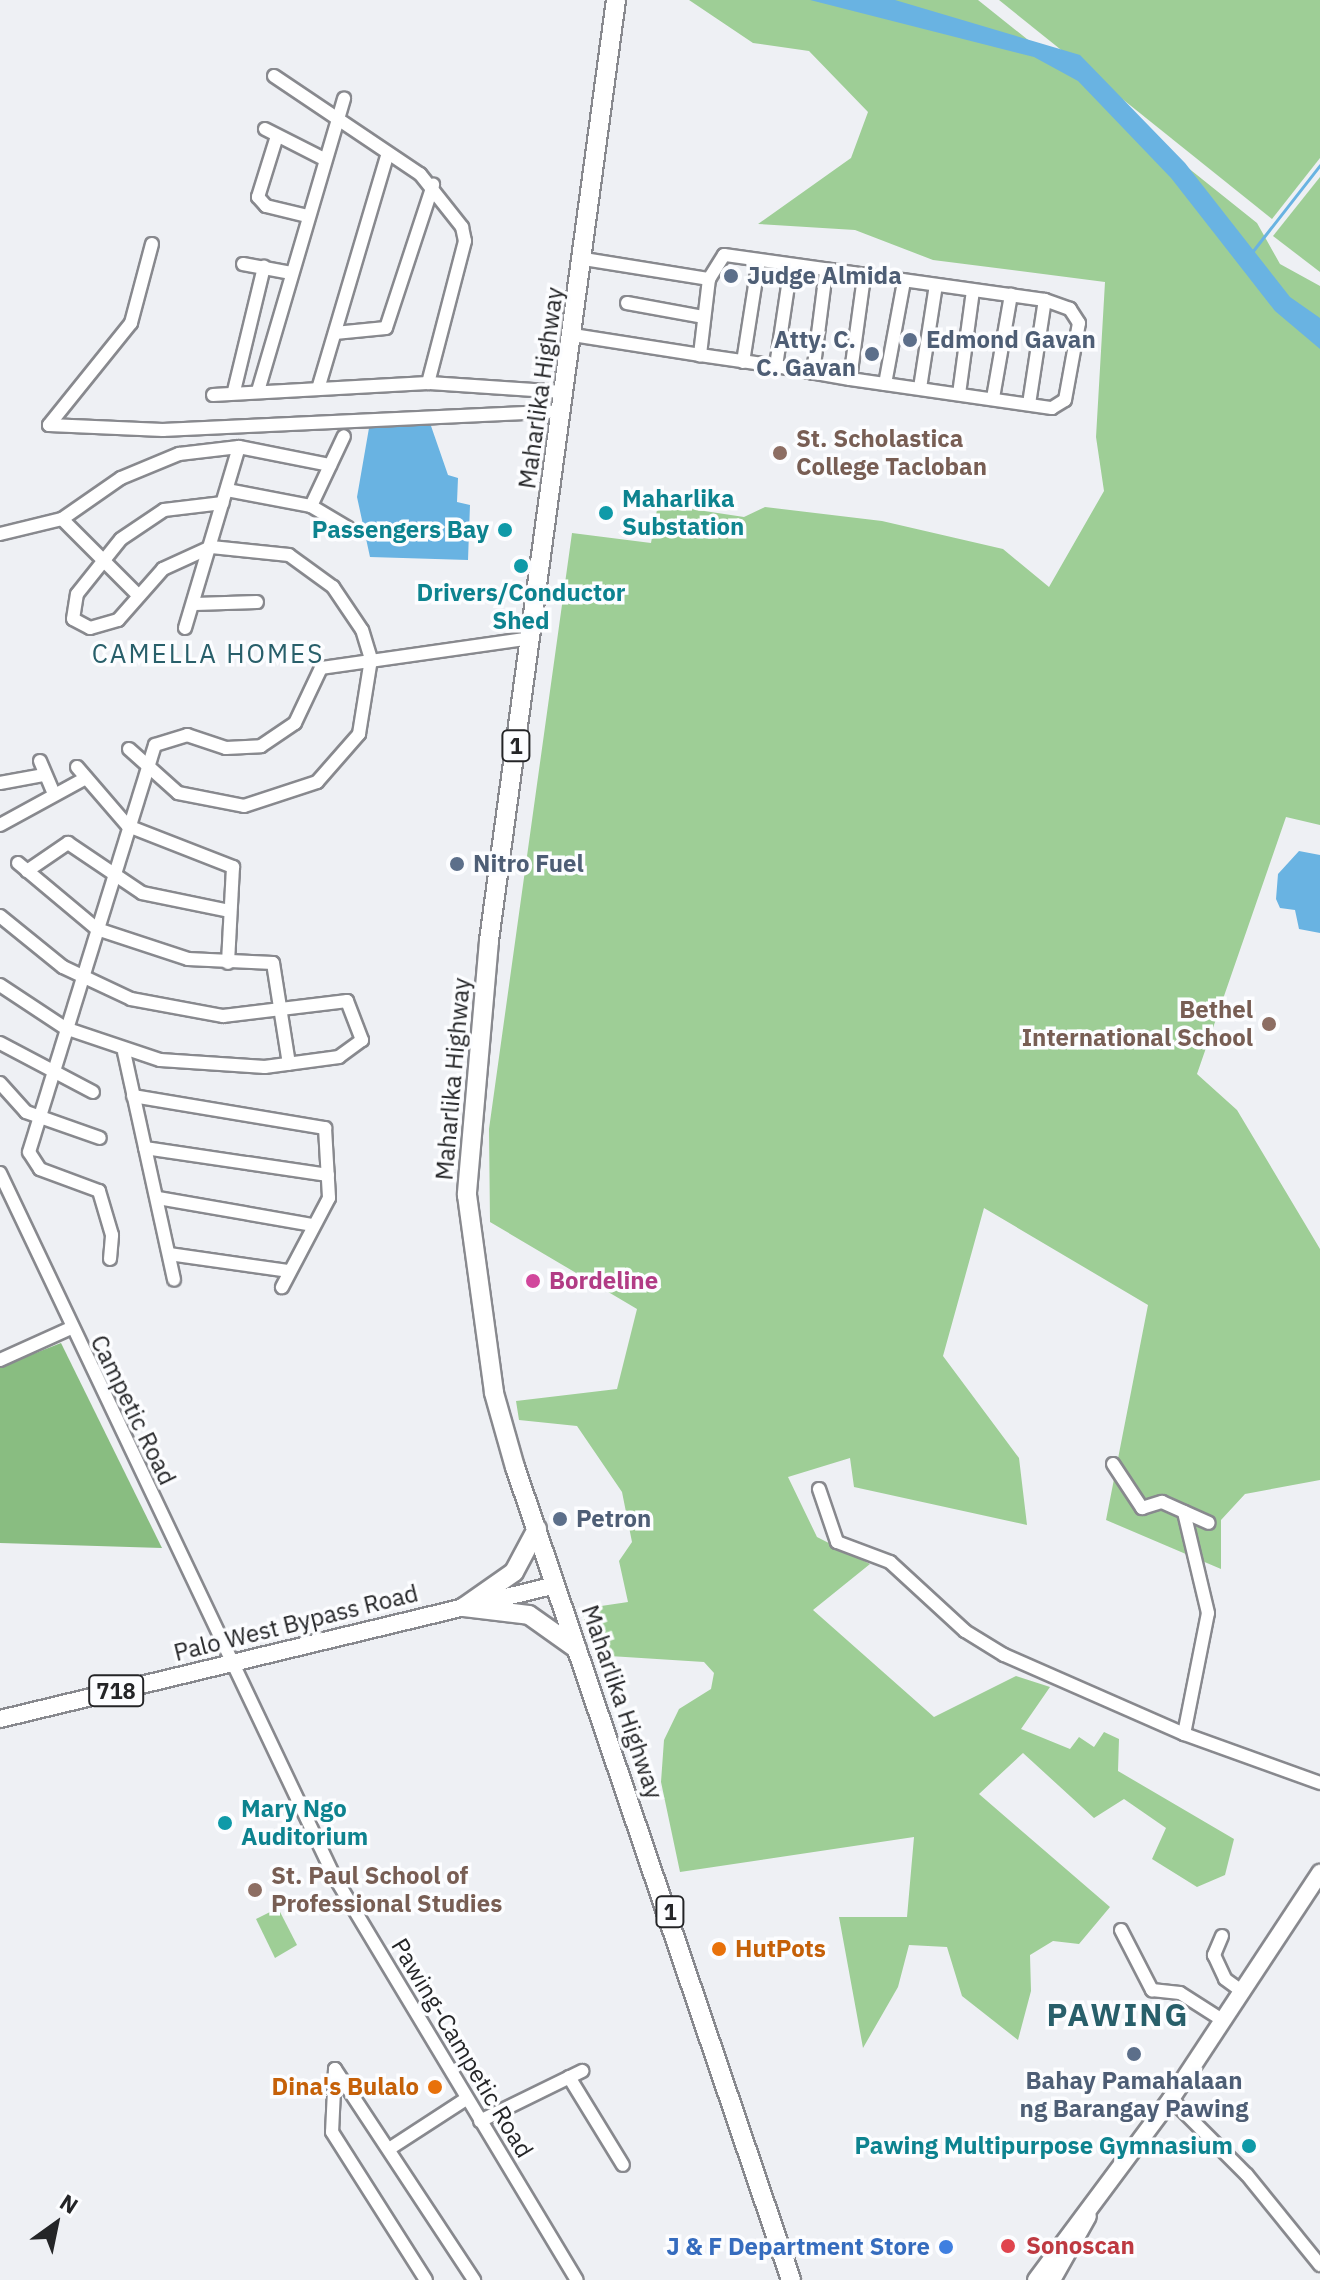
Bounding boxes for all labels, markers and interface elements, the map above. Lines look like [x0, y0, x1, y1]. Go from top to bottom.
place label: Judge Almida [747, 262, 902, 290]
marker: Judge Almida [722, 267, 740, 285]
street label: Maharlika Highway [513, 285, 569, 491]
place label: Atty. C. C. Gavan [756, 326, 856, 382]
place label: Edmond Gavan [926, 326, 1096, 354]
marker: Edmond Gavan [901, 331, 919, 349]
marker: Atty. C. C. Gavan [863, 345, 881, 363]
place label: St. Scholastica College Tacloban [796, 425, 987, 481]
marker: St. Scholastica College Tacloban [771, 444, 789, 462]
place label: Maharlika Substation [622, 485, 744, 541]
marker: Maharlika Substation [597, 504, 615, 522]
place label: Passengers Bay [312, 516, 489, 544]
marker: Passengers Bay [496, 521, 514, 539]
marker: Drivers/Conductor Shed [512, 557, 530, 575]
place label: Drivers/Conductor Shed [417, 579, 625, 635]
district label: CAMELLA HOMES [92, 638, 324, 670]
road number: 1 [500, 728, 532, 764]
place label: Nitro Fuel [473, 850, 584, 878]
marker: Nitro Fuel [448, 855, 466, 873]
street label: Maharlika Highway [430, 977, 476, 1181]
place label: Bethel International School [1022, 996, 1253, 1052]
marker: Bethel International School [1260, 1015, 1278, 1033]
place label: Bordeline [549, 1267, 658, 1295]
marker: Bordeline [524, 1272, 542, 1290]
street label: Campetic Road [84, 1330, 182, 1490]
place label: Petron [576, 1505, 651, 1533]
marker: Petron [551, 1510, 569, 1528]
street label: Palo West Bypass Road [171, 1579, 421, 1667]
street label: Maharlika Highway [575, 1601, 669, 1803]
road number: 718 [88, 1673, 144, 1709]
place label: Mary Ngo Auditorium [241, 1795, 368, 1851]
marker: Mary Ngo Auditorium [216, 1814, 234, 1832]
place label: St. Paul School of Professional Studies [271, 1862, 502, 1918]
marker: St. Paul School of Professional Studies [246, 1881, 264, 1899]
road number: 1 [654, 1894, 686, 1930]
street label: Pawing-Campetic Road [385, 1933, 539, 2163]
place label: HutPots [735, 1935, 826, 1963]
marker: HutPots [710, 1940, 728, 1958]
district label: PAWING [1047, 1995, 1189, 2033]
marker: Bahay Pamahalaan ng Barangay Pawing [1125, 2045, 1143, 2063]
place label: Bahay Pamahalaan ng Barangay Pawing [1020, 2067, 1248, 2123]
place label: Dina's Bulalo [272, 2073, 419, 2101]
marker: Dina's Bulalo [426, 2078, 444, 2096]
place label: Pawing Multipurpose Gymnasium [854, 2132, 1233, 2160]
marker: Pawing Multipurpose Gymnasium [1240, 2137, 1258, 2155]
north arrow [16, 2184, 96, 2264]
text: N [55, 2187, 84, 2220]
place label: Sonoscan [1026, 2232, 1135, 2260]
place label: J & F Department Store [666, 2233, 930, 2261]
marker: Sonoscan [997, 2235, 1019, 2257]
marker: J & F Department Store [937, 2238, 955, 2256]

